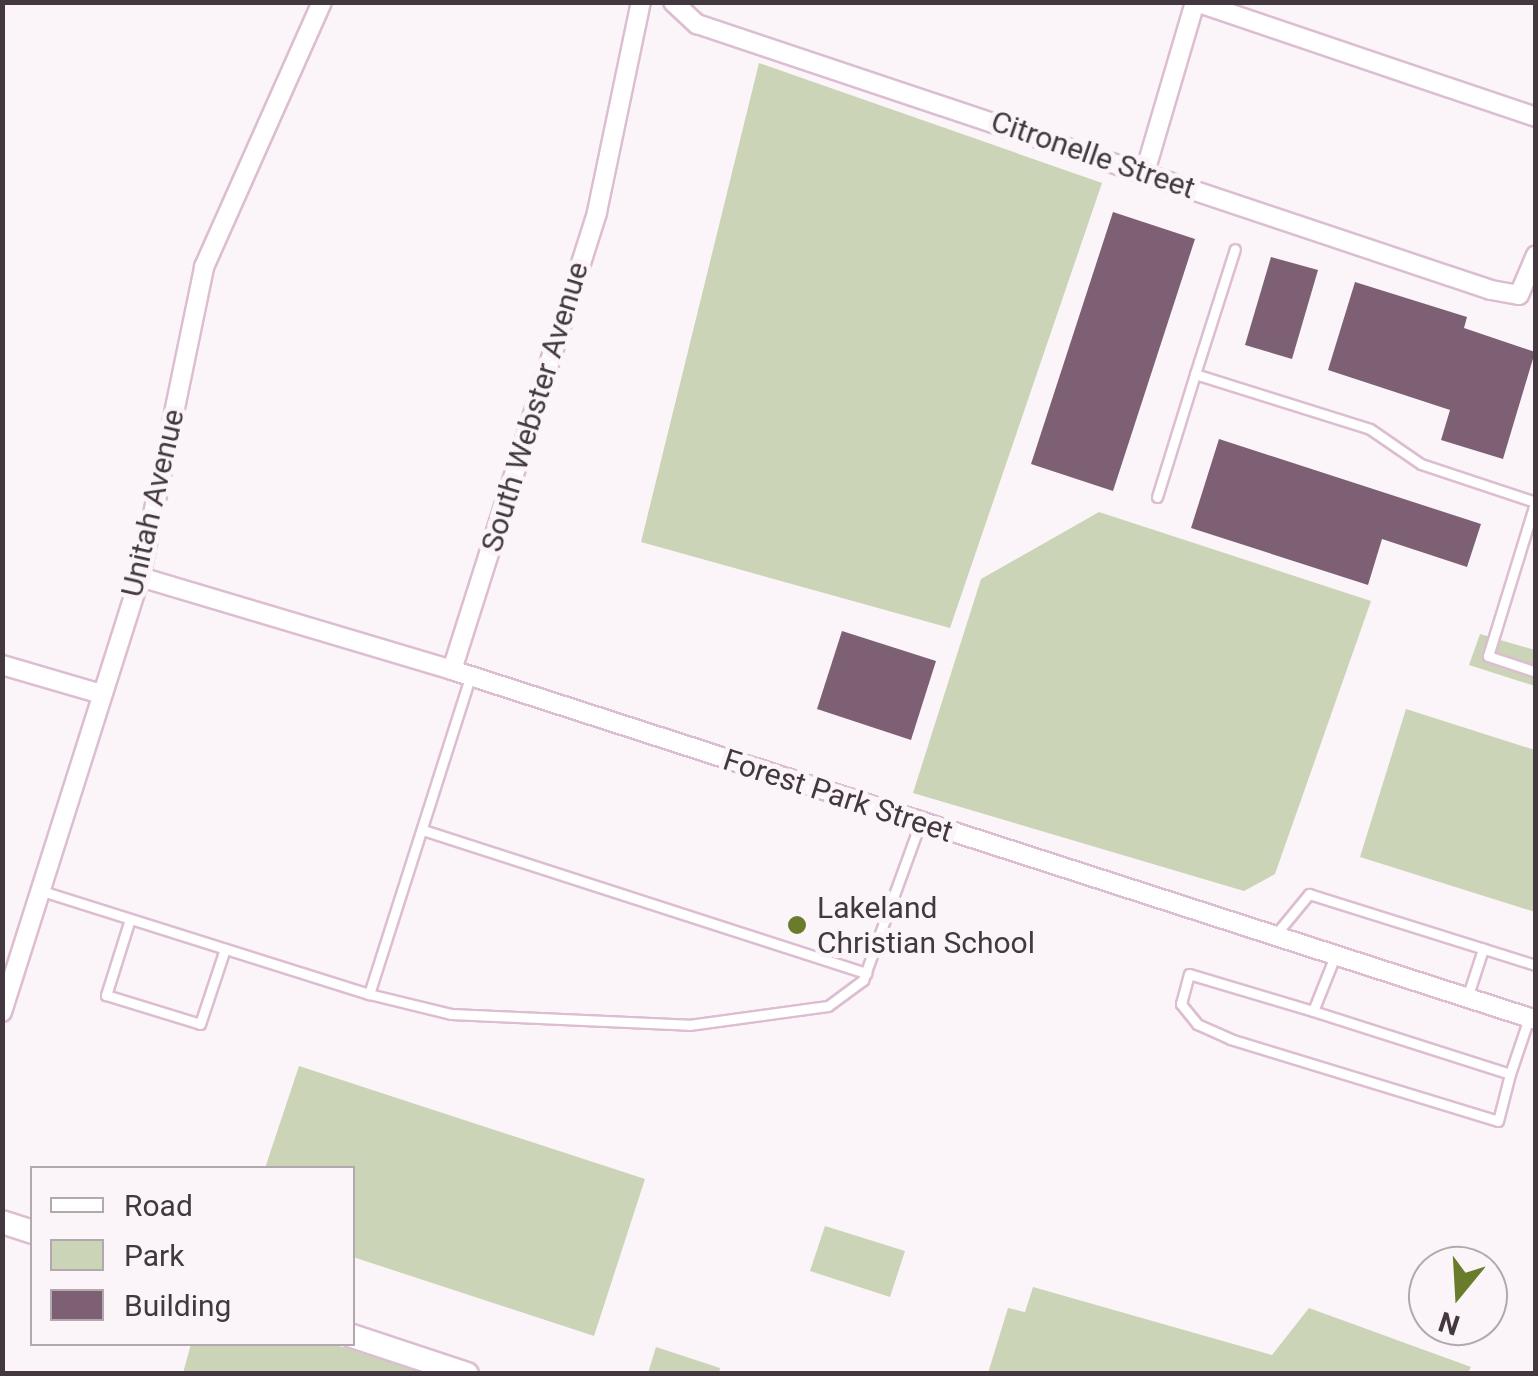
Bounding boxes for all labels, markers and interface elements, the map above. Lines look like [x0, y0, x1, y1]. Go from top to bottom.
street label: Citronelle Street [986, 103, 1200, 207]
street label: South Webster Avenue [474, 258, 596, 556]
street label: Unitah Avenue [114, 406, 192, 600]
street label: Forest Park Street [719, 742, 957, 850]
place label: Lakeland Christian School [817, 890, 1035, 960]
marker: Lakeland Christian School [786, 914, 808, 936]
legend [30, 1166, 355, 1346]
text: Road [124, 1188, 193, 1223]
text: Park [124, 1238, 184, 1273]
north arrow [1408, 1246, 1508, 1346]
text: Building [124, 1288, 231, 1323]
text: N [1435, 1304, 1464, 1342]

